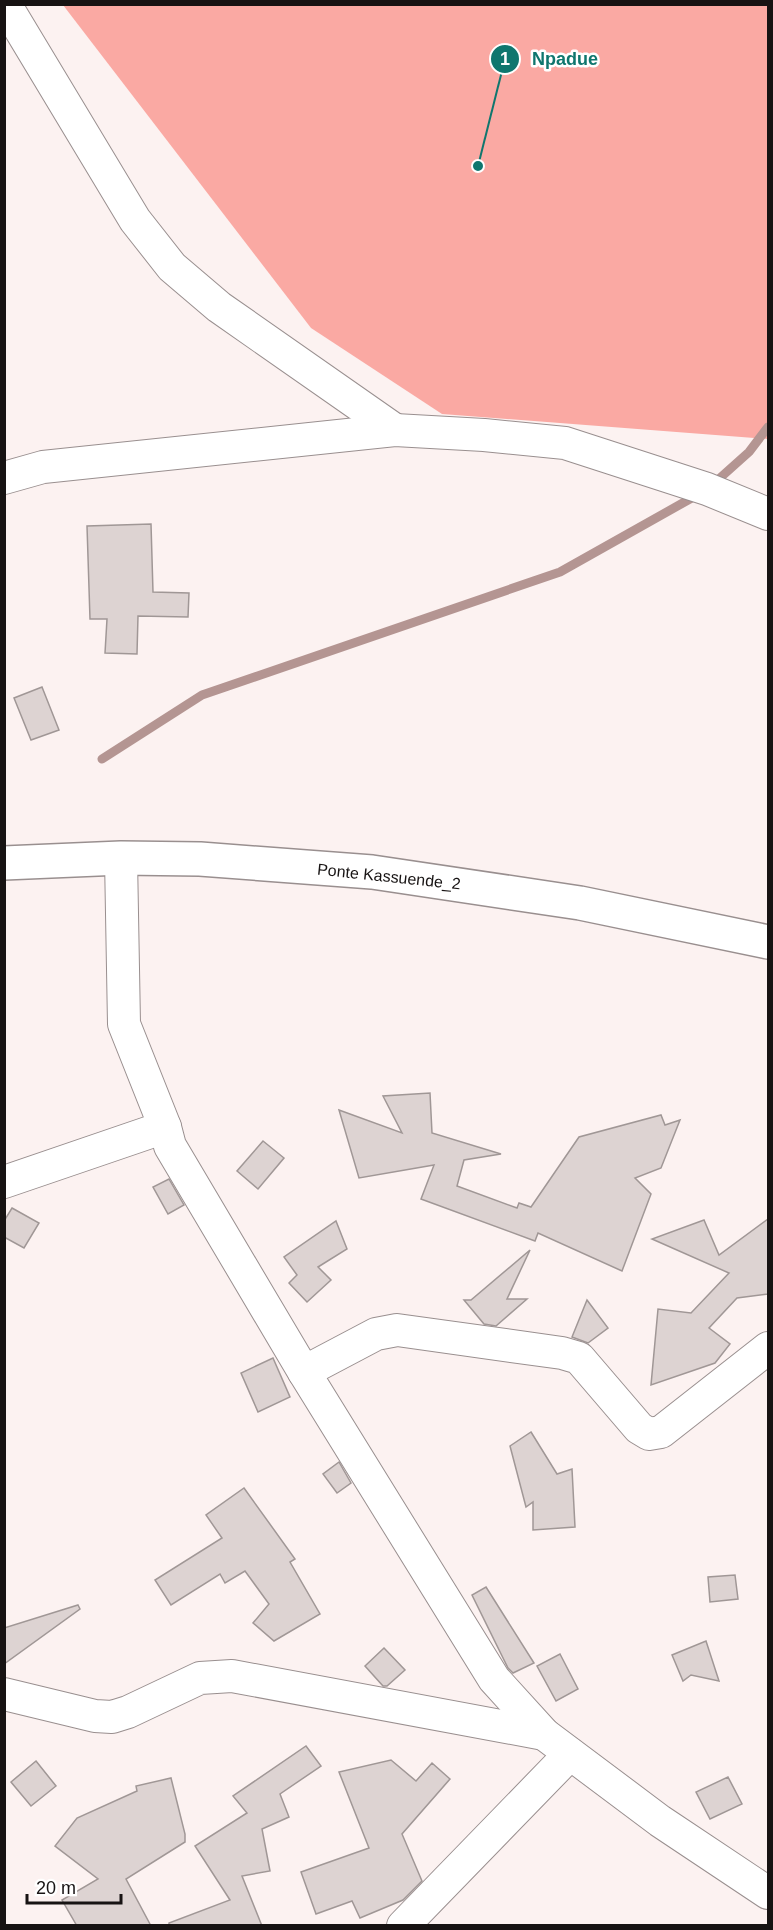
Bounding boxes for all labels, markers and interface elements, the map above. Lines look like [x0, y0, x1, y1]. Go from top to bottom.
callout: Npadue [490, 41, 610, 77]
text: 1 [500, 49, 510, 69]
text: Npadue [532, 49, 598, 69]
street label: Ponte Kassuende_2 [316, 861, 462, 893]
scale bar [27, 1867, 122, 1905]
text: 20 m [36, 1878, 76, 1898]

